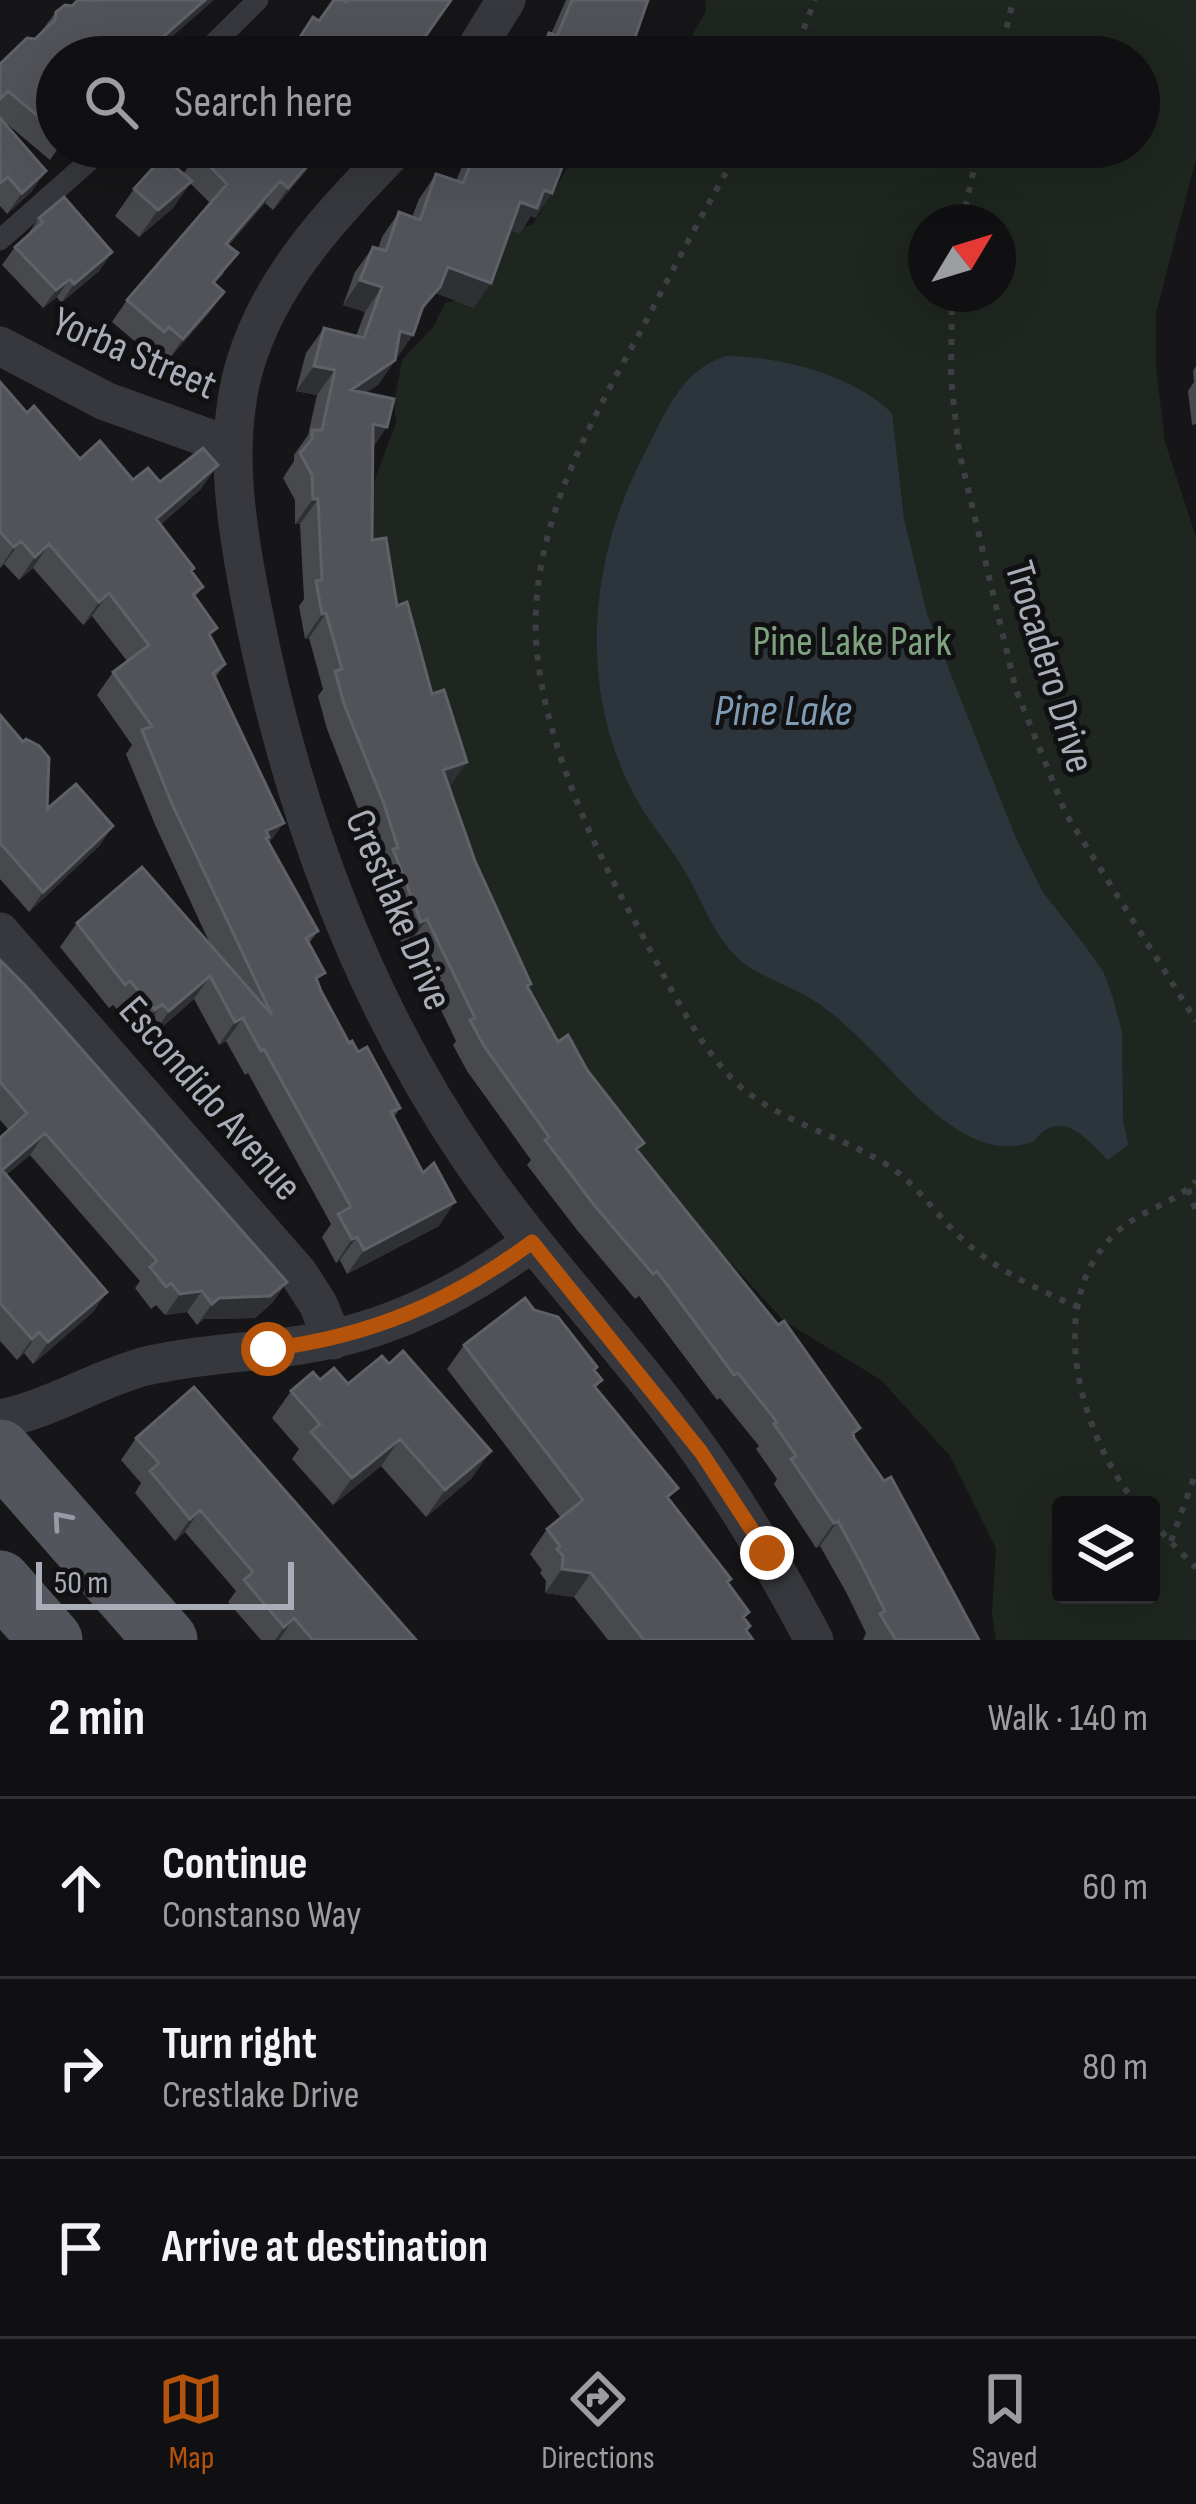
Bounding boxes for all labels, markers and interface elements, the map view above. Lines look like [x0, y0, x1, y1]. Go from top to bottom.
search box [36, 36, 1160, 168]
icon: search [78, 69, 144, 135]
text: Search here [174, 75, 353, 130]
north arrow [908, 204, 1016, 312]
street label: Yorba Street [44, 297, 224, 411]
street label: Trocadero Drive [993, 555, 1105, 779]
park label: Pine Lake Park [752, 617, 952, 668]
water label: Pine Lake [714, 684, 852, 739]
street label: Crestlake Drive [333, 802, 463, 1018]
street label: Escondido Avenue [107, 986, 313, 1212]
route start [241, 1322, 295, 1376]
map controls [1052, 1496, 1160, 1604]
button: layers [1052, 1496, 1160, 1604]
one-way arrow [54, 1513, 75, 1534]
route end [740, 1526, 794, 1580]
scale bar [36, 1556, 294, 1609]
text: 50 m [54, 1563, 108, 1603]
text: 2 min [48, 1688, 145, 1749]
text: Walk · 140 m [988, 1695, 1148, 1742]
text: Continue [162, 1837, 308, 1892]
icon: ahead [48, 1855, 114, 1921]
text: 60 m [1082, 1864, 1148, 1911]
text: Constanso Way [162, 1892, 361, 1939]
text: Turn right [162, 2017, 317, 2072]
icon: right [48, 2035, 114, 2101]
text: 80 m [1082, 2044, 1148, 2091]
text: Crestlake Drive [162, 2072, 359, 2119]
icon: arrive [48, 2215, 114, 2281]
text: Arrive at destination [162, 2220, 488, 2275]
tab: Map [158, 2366, 224, 2478]
tab: Directions [541, 2366, 655, 2478]
tab: Saved [971, 2366, 1038, 2478]

